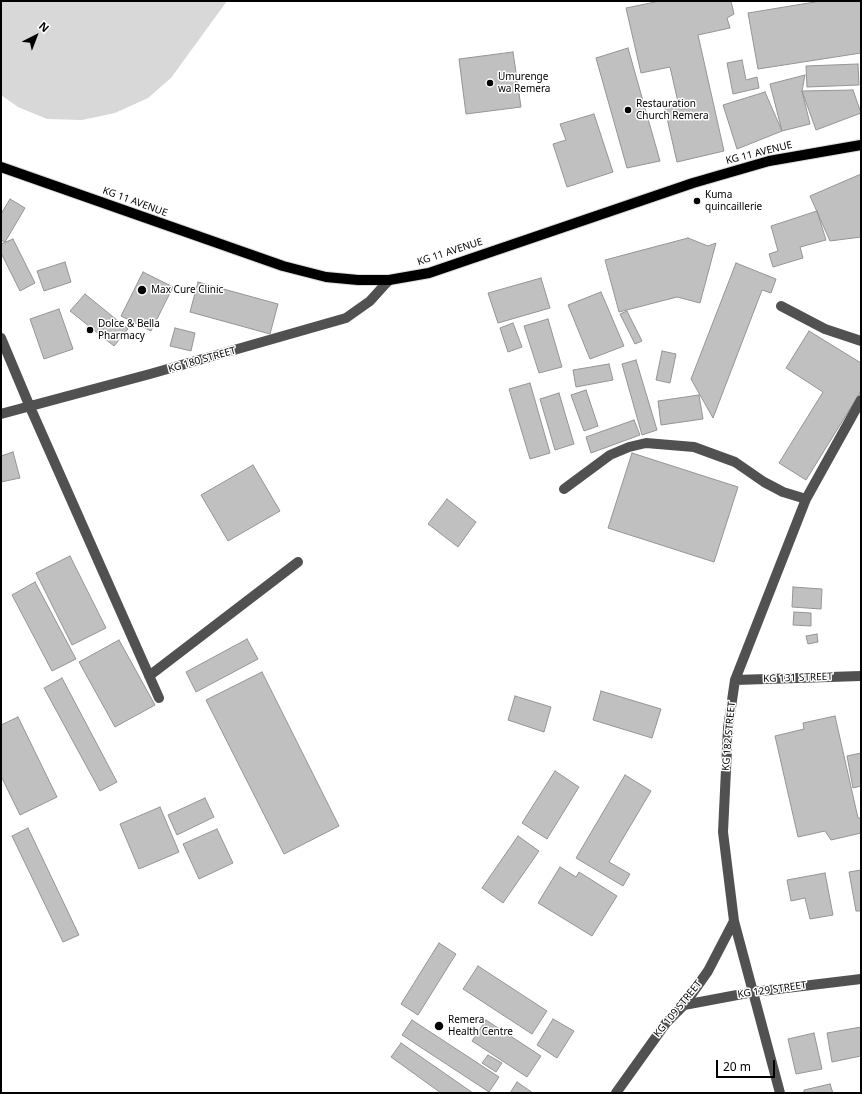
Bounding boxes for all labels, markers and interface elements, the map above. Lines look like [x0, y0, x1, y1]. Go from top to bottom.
north arrow [16, 16, 56, 56]
text: N [36, 18, 53, 35]
place label: Umurenge wa Remera [498, 71, 550, 94]
marker: Umurenge wa Remera [485, 78, 495, 88]
place label: Restauration Church Remera [636, 98, 709, 122]
marker: Restauration Church Remera [623, 105, 633, 115]
street label: KG 11 AVENUE [725, 139, 793, 167]
street label: KG 11 AVENUE [101, 185, 169, 219]
place label: Kuma quincaillerie [705, 189, 762, 212]
marker: Kuma quincaillerie [692, 196, 702, 206]
street label: KG 11 AVENUE [416, 236, 484, 268]
marker: Max Cure Clinic [136, 284, 148, 296]
place label: Max Cure Clinic [151, 284, 223, 296]
place label: Dolce & Bella Pharmacy [98, 318, 160, 342]
marker: Dolce & Bella Pharmacy [85, 325, 95, 335]
street label: KG 180 STREET [167, 345, 237, 375]
street label: KG 131 STREET [763, 671, 833, 685]
street label: KG 182 STREET [720, 701, 738, 771]
street label: KG 109 STREET [651, 978, 705, 1040]
street label: KG 129 STREET [737, 979, 807, 1001]
place label: Remera Health Centre [448, 1014, 513, 1038]
marker: Remera Health Centre [433, 1020, 445, 1032]
scale bar [718, 1052, 777, 1078]
text: 20 m [723, 1058, 751, 1075]

